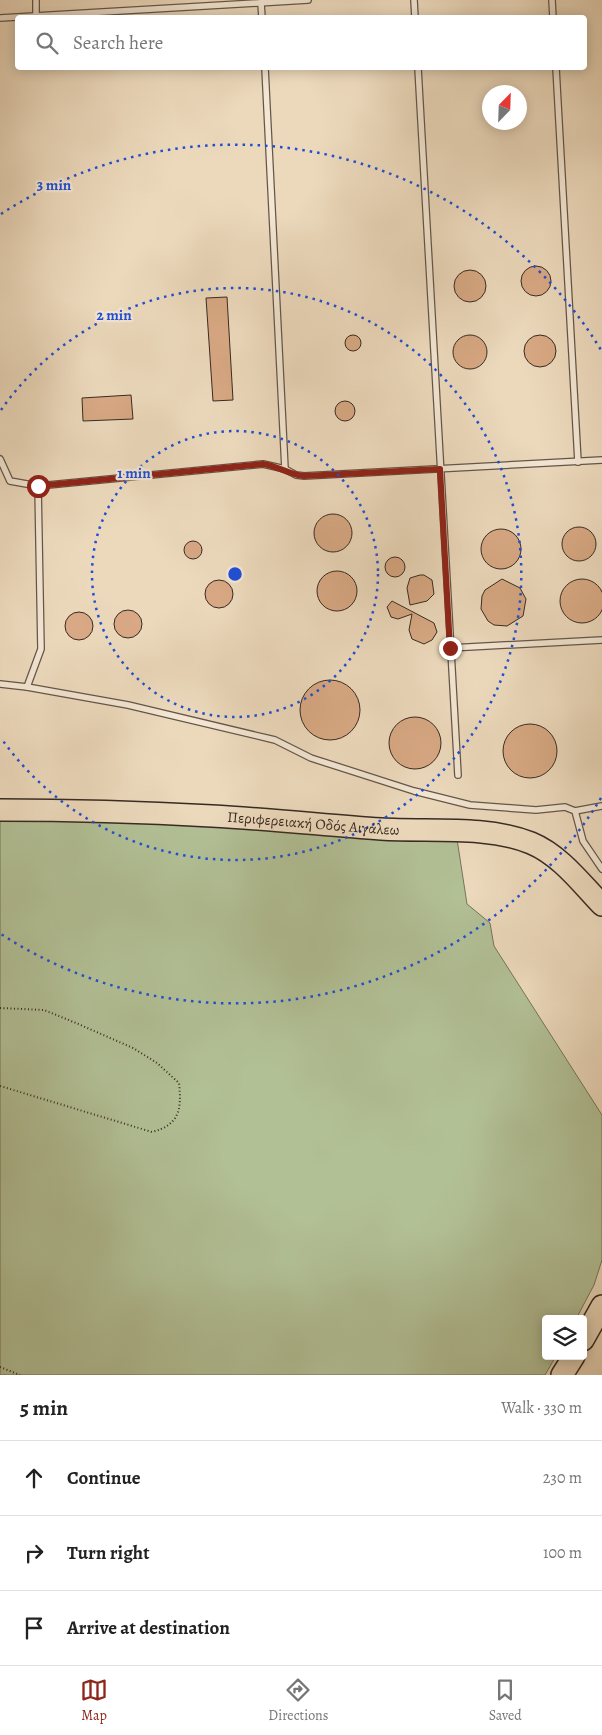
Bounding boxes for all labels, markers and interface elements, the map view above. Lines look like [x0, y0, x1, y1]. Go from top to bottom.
search box [15, 15, 587, 70]
icon: search [33, 29, 61, 57]
text: Search here [73, 30, 163, 56]
north arrow [482, 85, 527, 130]
text: 3 min [37, 175, 72, 195]
text: 2 min [96, 305, 132, 325]
text: 1 min [117, 463, 151, 483]
route start [27, 475, 50, 498]
centre of rings [226, 565, 244, 583]
route end [439, 637, 462, 660]
street label: Περιφερειακή Οδός Αιγάλεω [227, 807, 400, 840]
map controls [542, 1315, 587, 1360]
button: layers [542, 1315, 587, 1360]
text: 5 min [20, 1394, 68, 1422]
text: Walk · 330 m [501, 1397, 582, 1419]
icon: ahead [20, 1464, 48, 1492]
text: Continue [67, 1465, 141, 1491]
text: 230 m [543, 1467, 582, 1489]
icon: right [20, 1539, 48, 1567]
text: Turn right [67, 1540, 149, 1566]
text: 100 m [543, 1542, 582, 1564]
icon: arrive [20, 1614, 48, 1642]
text: Arrive at destination [67, 1615, 230, 1641]
tab: Map [80, 1676, 108, 1725]
tab: Directions [268, 1676, 328, 1725]
tab: Saved [489, 1676, 522, 1725]

